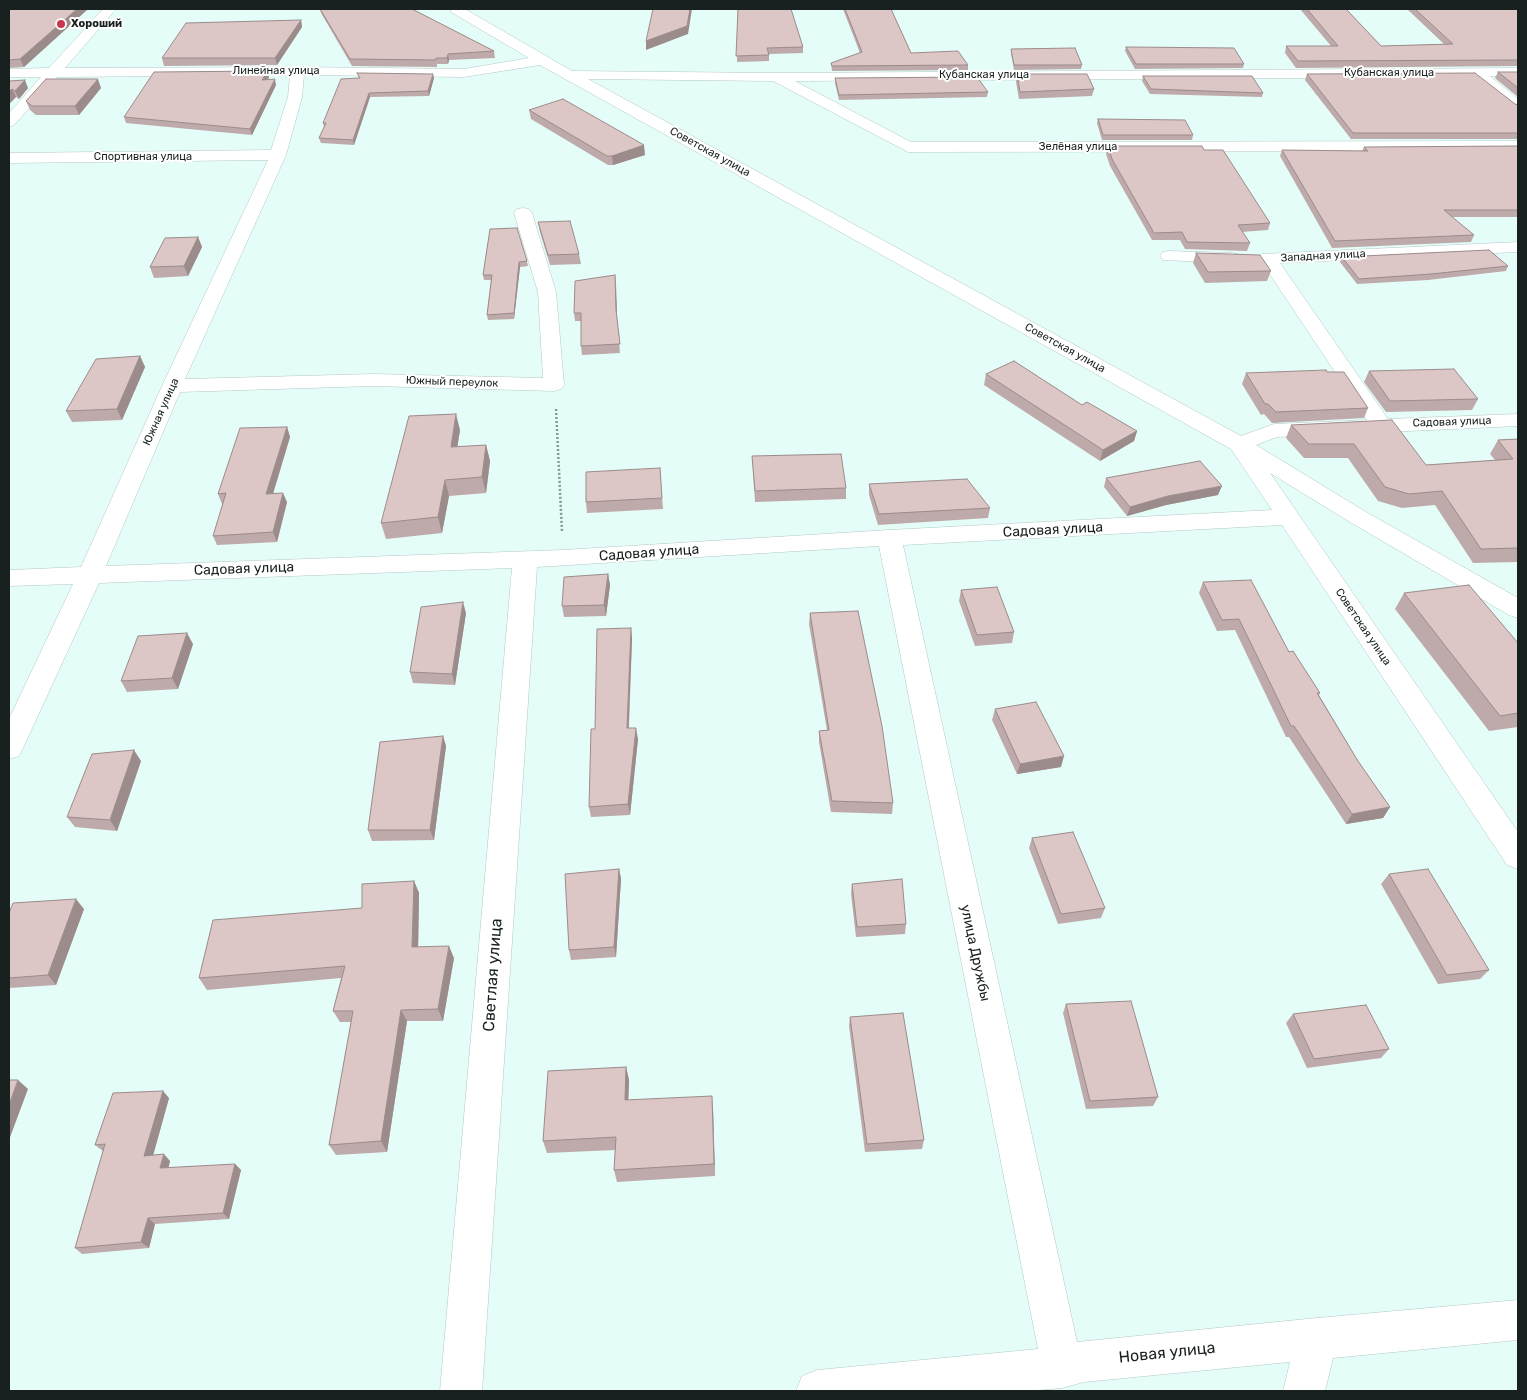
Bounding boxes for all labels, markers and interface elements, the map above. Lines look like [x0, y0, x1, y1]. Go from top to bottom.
place label: Хороший [71, 17, 122, 31]
marker: Хороший [55, 18, 67, 30]
street label: Линейная улица [232, 64, 320, 78]
street label: Кубанская улица [1344, 66, 1434, 80]
street label: Кубанская улица [939, 68, 1029, 82]
street label: Советская улица [667, 124, 753, 180]
street label: Зелёная улица [1039, 140, 1117, 154]
street label: Спортивная улица [94, 150, 192, 164]
street label: Западная улица [1280, 247, 1366, 265]
street label: Советская улица [1022, 320, 1108, 376]
street label: Южный переулок [406, 374, 498, 390]
street label: Южная улица [140, 376, 182, 448]
street label: Садовая улица [1412, 414, 1492, 430]
street label: Садовая улица [1002, 519, 1104, 541]
street label: Садовая улица [598, 541, 700, 565]
street label: Садовая улица [194, 559, 294, 579]
street label: Советская улица [1332, 586, 1394, 668]
street label: улица Дружбы [957, 903, 993, 1003]
street label: Светлая улица [479, 918, 507, 1032]
street label: Новая улица [1118, 1338, 1216, 1368]

